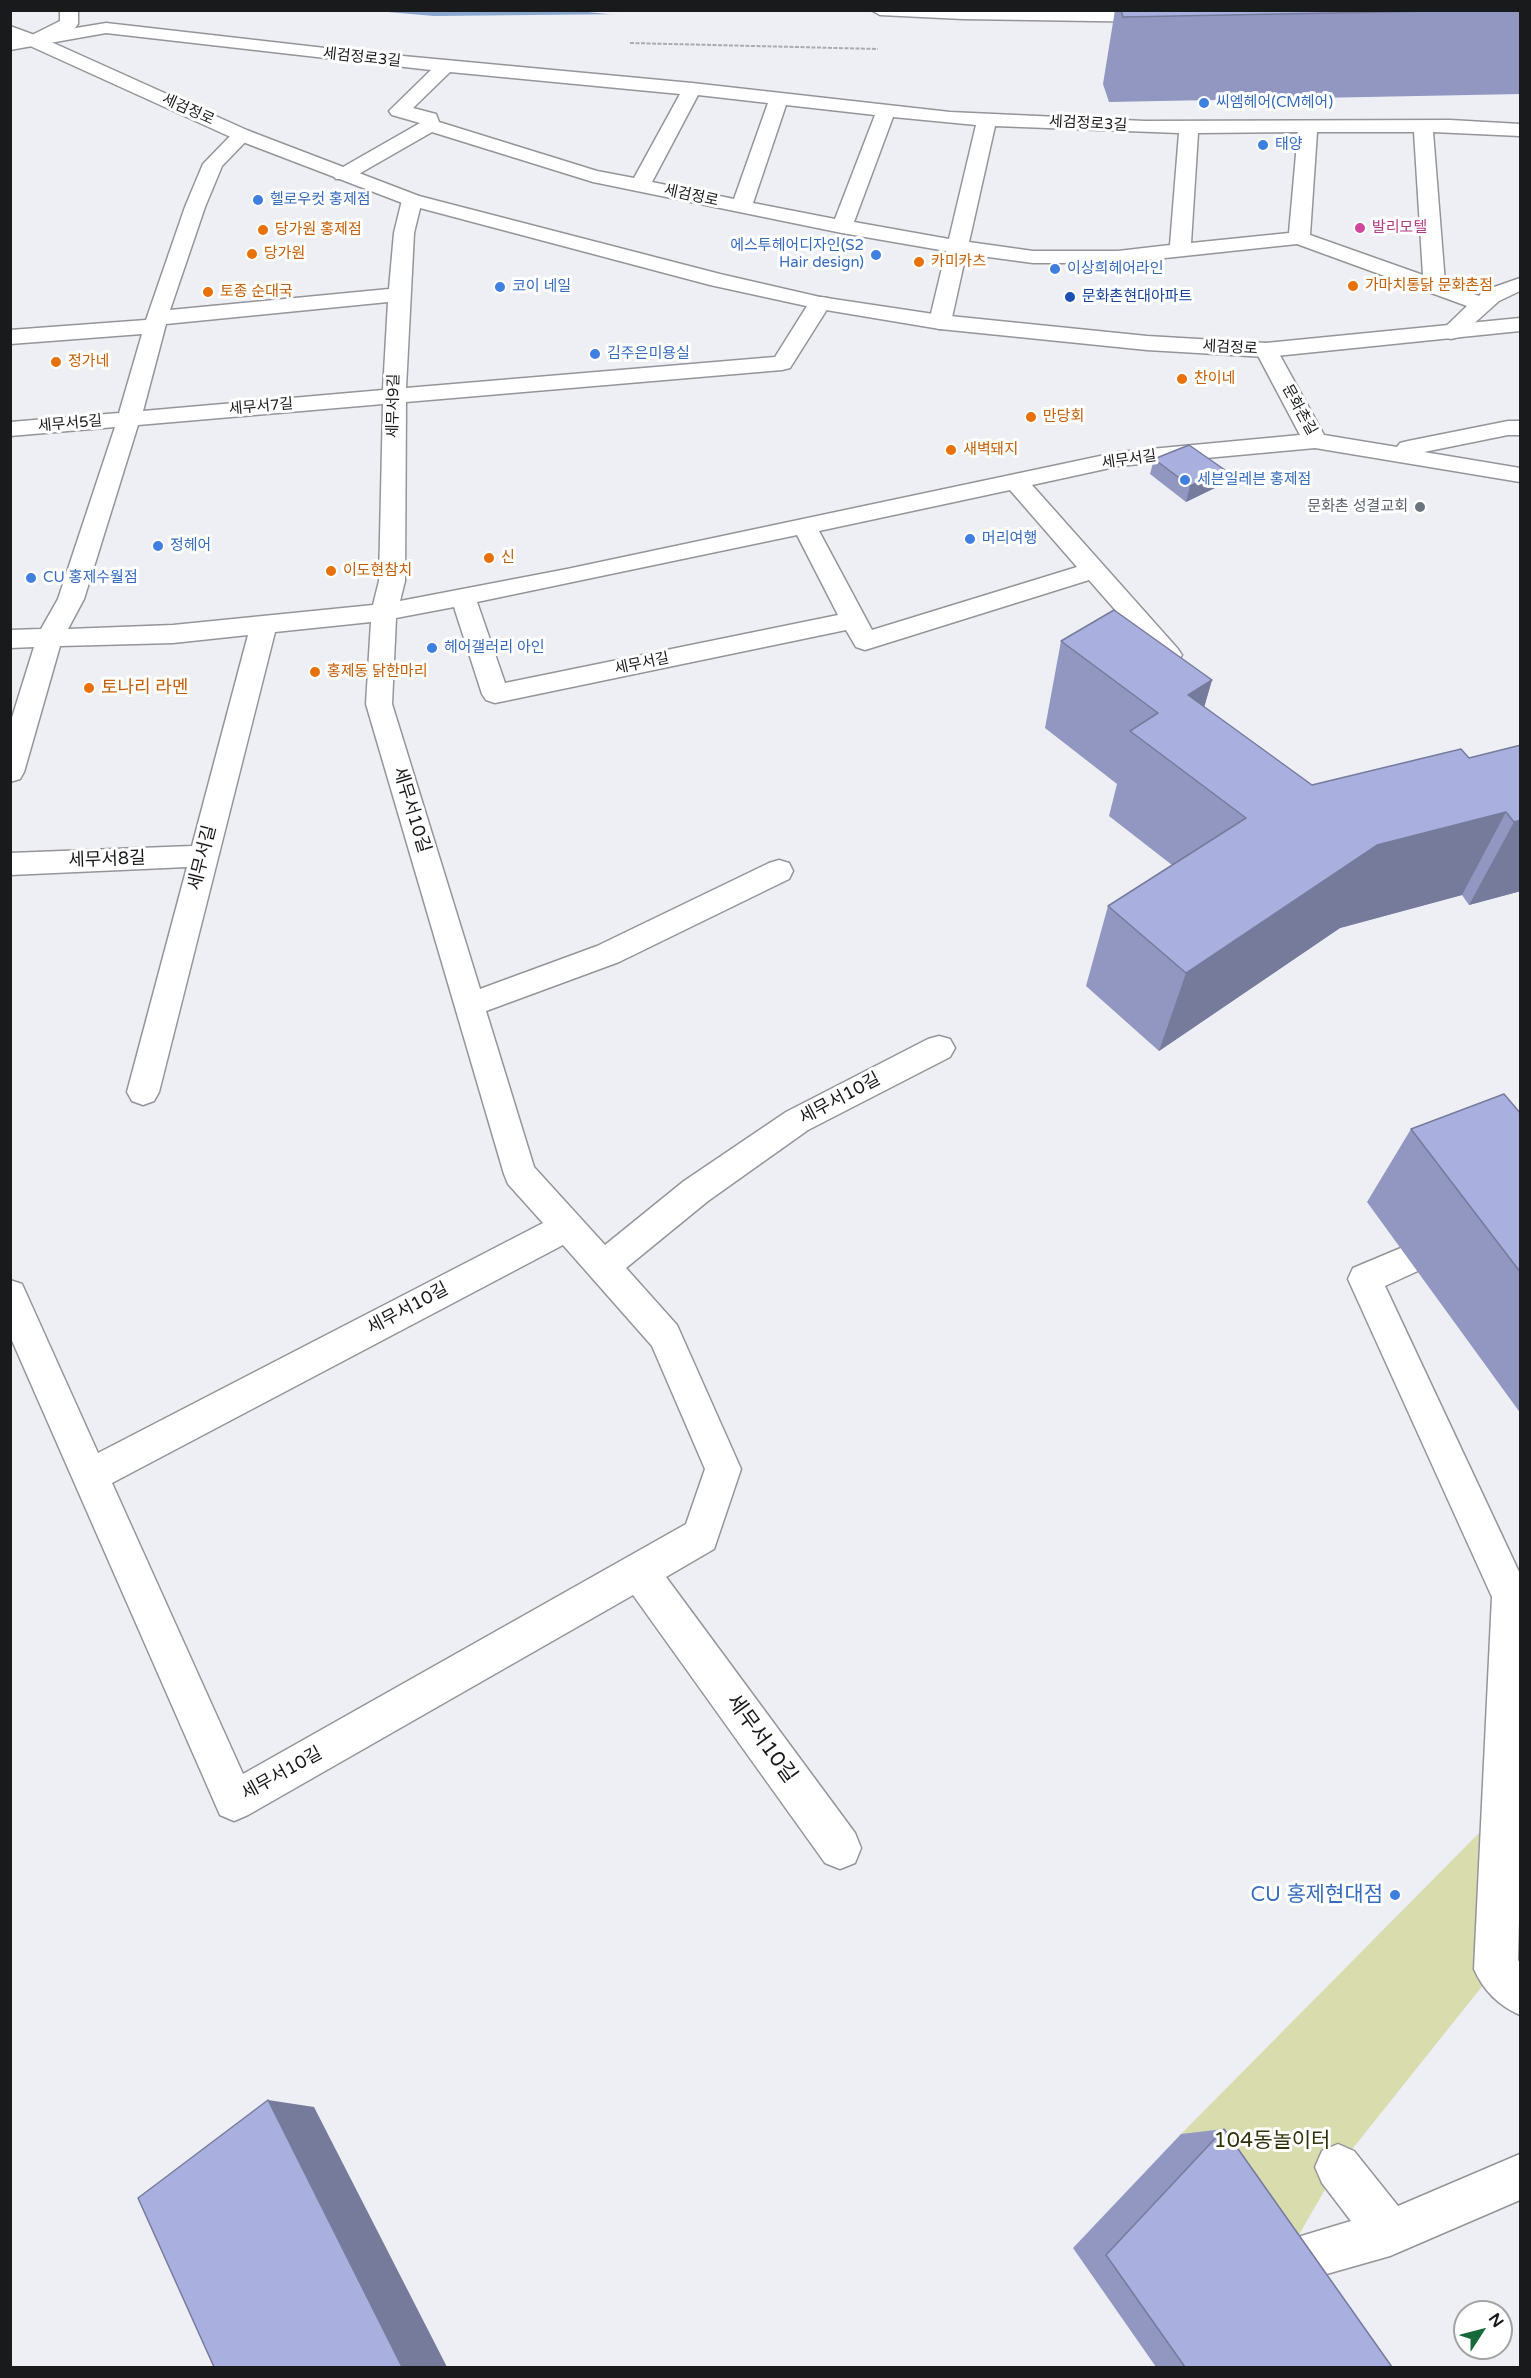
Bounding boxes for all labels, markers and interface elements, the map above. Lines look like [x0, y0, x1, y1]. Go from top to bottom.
street label: 세검정로3길 [322, 45, 402, 71]
street label: 세검정로 [159, 91, 217, 129]
place label: 씨엠헤어(CM헤어) [1216, 94, 1333, 112]
marker: 씨엠헤어(CM헤어) [1197, 96, 1211, 110]
street label: 세검정로3길 [1048, 113, 1128, 135]
place label: 태양 [1275, 136, 1303, 154]
marker: 태양 [1256, 138, 1270, 152]
street label: 세검정로 [662, 181, 720, 211]
place label: 헬로우컷 홍제점 [270, 191, 370, 209]
marker: 헬로우컷 홍제점 [251, 193, 265, 207]
place label: 발리모텔 [1372, 219, 1427, 237]
place label: 당가원 홍제점 [275, 221, 362, 239]
marker: 발리모텔 [1353, 221, 1367, 235]
marker: 당가원 홍제점 [256, 223, 270, 237]
place label: 에스투헤어디자인(S2 Hair design) [730, 237, 864, 272]
place label: 당가원 [264, 245, 305, 263]
marker: 당가원 [245, 247, 259, 261]
marker: 에스투헤어디자인(S2 Hair design) [869, 248, 883, 262]
place label: 카미카츠 [931, 253, 986, 271]
marker: 카미카츠 [912, 255, 926, 269]
place label: 이상희헤어라인 [1067, 260, 1164, 278]
marker: 이상희헤어라인 [1048, 262, 1062, 276]
place label: 가마치통닭 문화촌점 [1365, 277, 1493, 295]
place label: 코이 네일 [512, 278, 571, 296]
marker: 가마치통닭 문화촌점 [1346, 279, 1360, 293]
marker: 코이 네일 [493, 280, 507, 294]
place label: 토종 순대국 [220, 283, 293, 301]
marker: 토종 순대국 [201, 285, 215, 299]
place label: 문화촌현대아파트 [1082, 288, 1192, 306]
marker: 문화촌현대아파트 [1063, 290, 1077, 304]
street label: 세검정로 [1202, 338, 1258, 358]
place label: 김주은미용실 [607, 345, 690, 363]
marker: 김주은미용실 [588, 347, 602, 361]
place label: 정가네 [68, 353, 109, 371]
marker: 정가네 [49, 355, 63, 369]
place label: 찬이네 [1194, 370, 1235, 388]
marker: 찬이네 [1175, 372, 1189, 386]
street label: 세무서9길 [384, 374, 404, 438]
street label: 문화촌길 [1278, 381, 1320, 439]
street label: 세무서7길 [228, 395, 294, 419]
place label: 만당회 [1043, 408, 1084, 426]
marker: 만당회 [1024, 410, 1038, 424]
street label: 세무서5길 [37, 412, 103, 436]
place label: 새벽돼지 [963, 441, 1018, 459]
marker: 새벽돼지 [944, 443, 958, 457]
street label: 세무서길 [1100, 447, 1158, 473]
place label: 세븐일레븐 홍제점 [1197, 471, 1311, 489]
marker: 세븐일레븐 홍제점 [1178, 473, 1192, 487]
place label: 문화촌 성결교회 [1308, 498, 1408, 516]
marker: 문화촌 성결교회 [1413, 500, 1427, 514]
place label: 머리여행 [982, 530, 1037, 548]
marker: 머리여행 [963, 532, 977, 546]
place label: 정헤어 [170, 537, 211, 555]
marker: 정헤어 [151, 539, 165, 553]
place label: 신 [501, 549, 515, 567]
marker: 신 [482, 551, 496, 565]
place label: 이도현참치 [343, 562, 412, 580]
marker: 이도현참치 [324, 564, 338, 578]
place label: CU 홍제수월점 [43, 569, 138, 587]
marker: CU 홍제수월점 [24, 571, 38, 585]
place label: 헤어갤러리 아인 [444, 639, 544, 657]
marker: 헤어갤러리 아인 [425, 641, 439, 655]
street label: 세무서길 [613, 649, 671, 679]
place label: 홍제동 닭한마리 [327, 663, 427, 681]
marker: 홍제동 닭한마리 [308, 665, 322, 679]
place label: 토나리 라멘 [101, 677, 188, 699]
marker: 토나리 라멘 [82, 681, 96, 695]
street label: 세무서10길 [388, 764, 434, 856]
street label: 세무서길 [185, 823, 221, 893]
street label: 세무서8길 [68, 848, 146, 872]
street label: 세무서10길 [796, 1069, 884, 1129]
street label: 세무서10길 [364, 1279, 452, 1339]
street label: 세무서10길 [720, 1690, 802, 1788]
street label: 세무서10길 [238, 1743, 326, 1805]
place label: CU 홍제현대점 [1250, 1882, 1383, 1908]
marker: CU 홍제현대점 [1388, 1888, 1402, 1902]
park label: 104동놀이터 [1214, 2128, 1330, 2154]
north arrow [1453, 2300, 1513, 2360]
text: N [1484, 2310, 1508, 2332]

